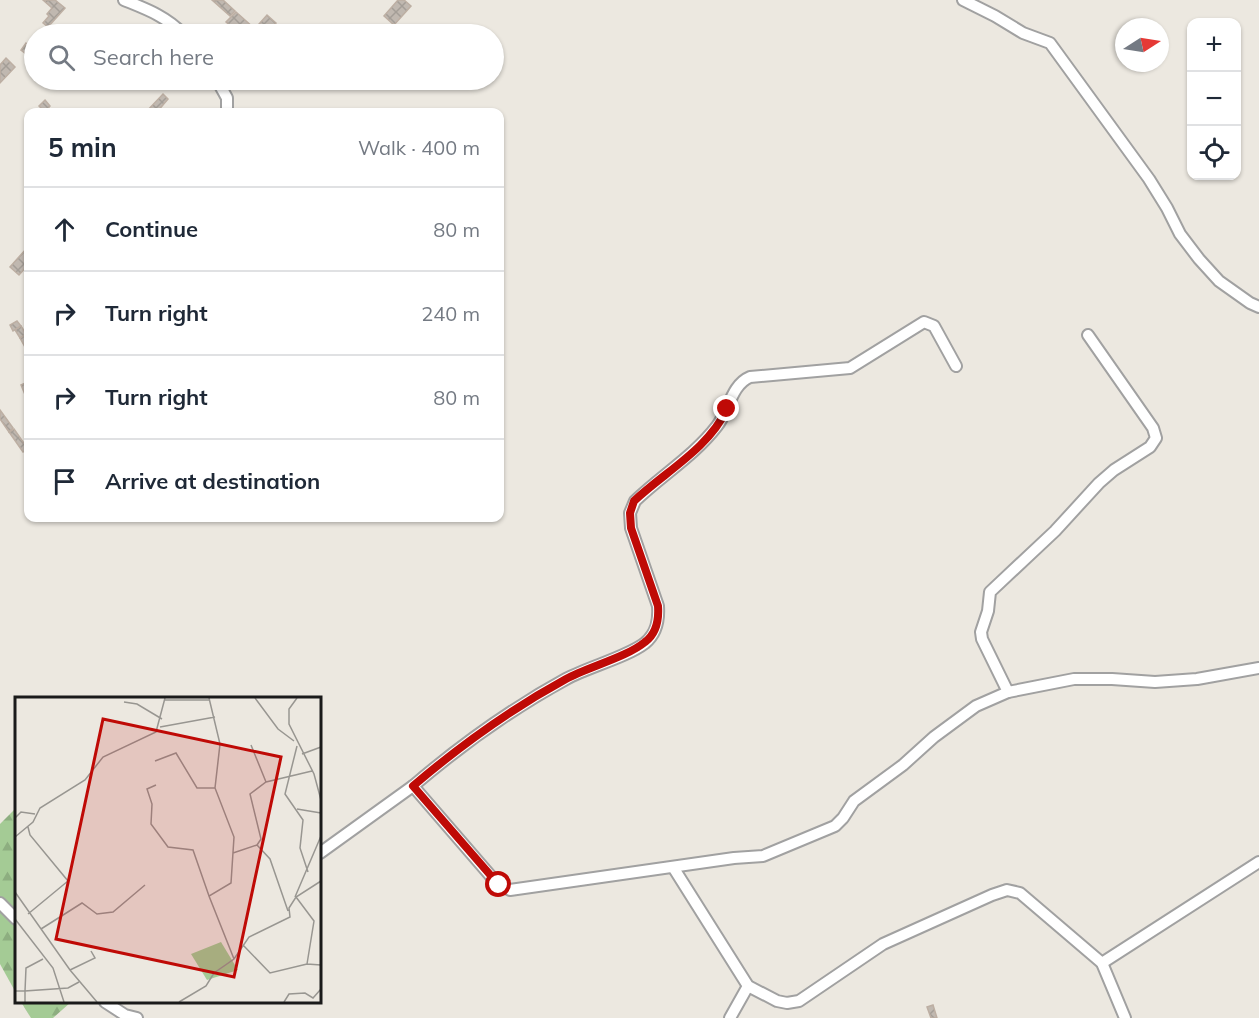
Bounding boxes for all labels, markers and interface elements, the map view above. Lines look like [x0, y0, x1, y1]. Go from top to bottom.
north arrow [1115, 18, 1169, 72]
map controls [1187, 18, 1241, 180]
button: + [1187, 18, 1241, 72]
search box [24, 24, 504, 90]
icon: search [45, 41, 78, 74]
text: Search here [93, 43, 214, 71]
button: − [1187, 72, 1241, 126]
button: locate [1187, 126, 1241, 180]
text: 5 min [48, 131, 117, 164]
text: Walk · 400 m [358, 135, 480, 160]
icon: ahead [48, 213, 81, 246]
text: Continue [105, 215, 198, 243]
text: 80 m [433, 217, 480, 242]
icon: right [48, 297, 81, 330]
text: Turn right [105, 299, 208, 327]
text: 240 m [421, 301, 480, 326]
icon: right [48, 381, 81, 414]
text: Turn right [105, 383, 208, 411]
text: 80 m [433, 385, 480, 410]
route end [713, 395, 739, 421]
icon: arrive [48, 465, 81, 498]
text: Arrive at destination [105, 467, 320, 495]
inset map [15, 697, 321, 1003]
route start [485, 871, 511, 897]

